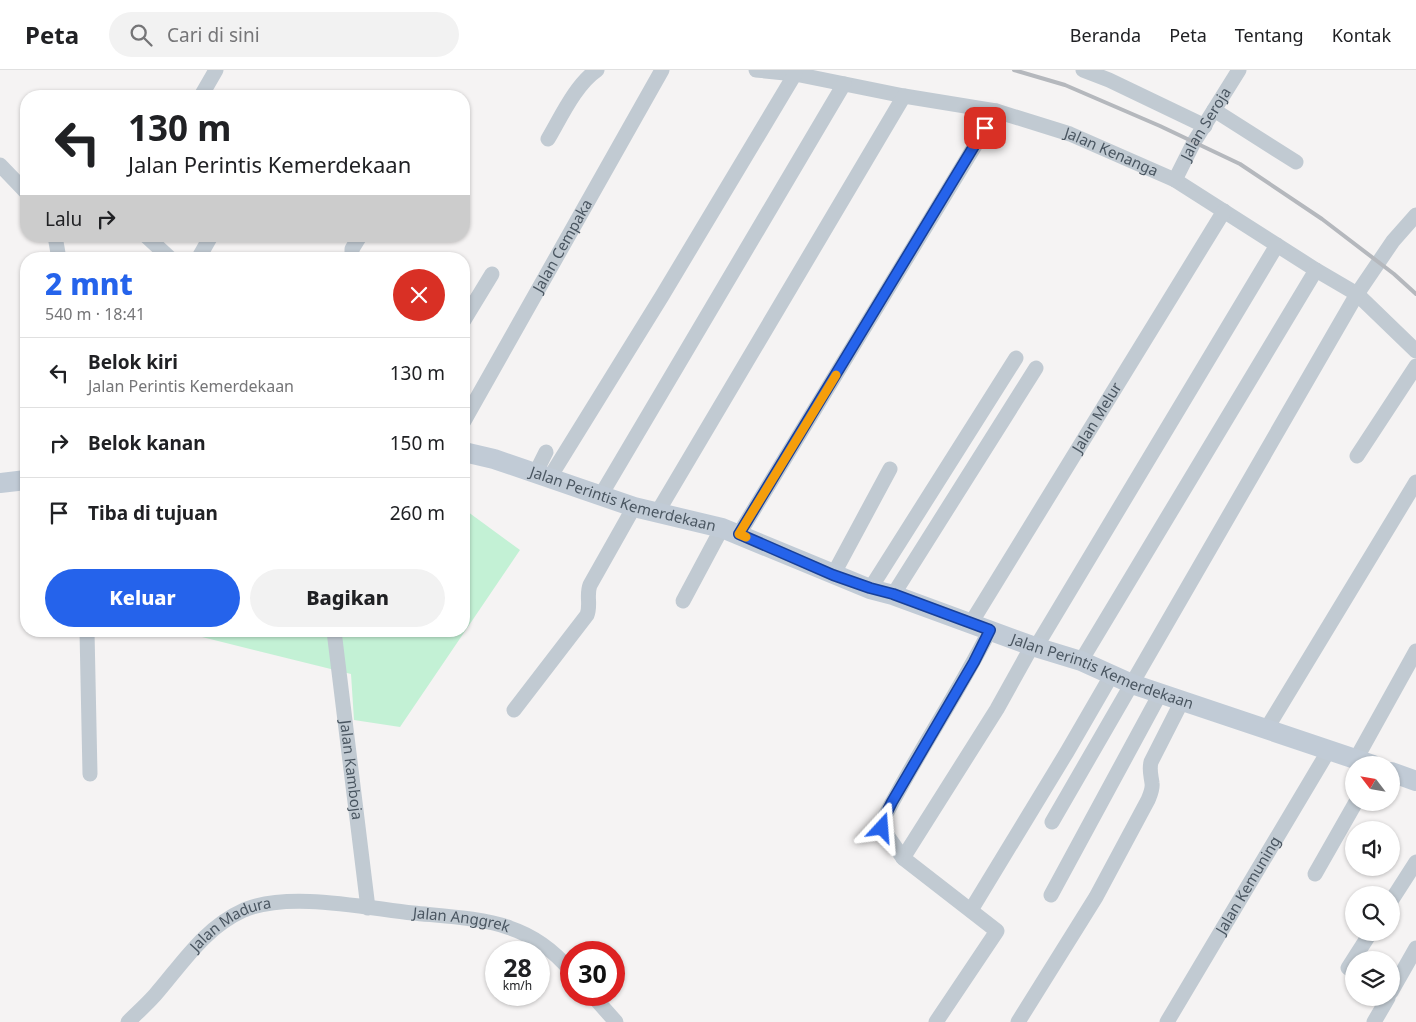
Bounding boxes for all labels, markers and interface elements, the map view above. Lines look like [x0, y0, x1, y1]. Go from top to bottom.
search box [109, 12, 459, 57]
text: Peta [25, 18, 79, 51]
icon: search [127, 21, 155, 49]
text: Cari di sini [167, 22, 260, 48]
text: Beranda [1070, 23, 1141, 47]
text: Peta [1169, 23, 1207, 47]
text: Tentang [1235, 23, 1304, 47]
text: Kontak [1332, 23, 1391, 47]
street label: Jalan Seroja [1175, 83, 1235, 165]
text: 130 m [128, 104, 231, 151]
pin [964, 107, 1006, 149]
icon: left [45, 110, 110, 175]
icon: arrive [971, 114, 999, 142]
street label: Jalan Kenanga [1060, 121, 1162, 180]
text: Jalan Perintis Kemerdekaan [128, 149, 411, 179]
street label: Jalan Cempaka [527, 195, 596, 297]
icon: right [92, 205, 120, 233]
text: Lalu [45, 206, 82, 232]
text: 2 mnt [45, 263, 133, 304]
button: close [393, 269, 445, 321]
text: 540 m · 18:41 [45, 303, 145, 325]
text: Belok kiri [88, 349, 178, 375]
icon: left [45, 359, 73, 387]
text: 130 m [390, 360, 445, 386]
text: Jalan Perintis Kemerdekaan [88, 375, 294, 397]
street label: Jalan Melur [1066, 378, 1126, 458]
icon: right [45, 429, 73, 457]
text: Belok kanan [88, 430, 205, 456]
text: 150 m [390, 430, 445, 456]
street label: Jalan Perintis Kemerdekaan [526, 460, 718, 535]
icon: arrive [45, 499, 73, 527]
text: Tiba di tujuan [88, 500, 218, 526]
text: 260 m [390, 500, 445, 526]
button: Keluar [45, 569, 240, 627]
button: Bagikan [250, 569, 445, 627]
street label: Jalan Perintis Kemerdekaan [1007, 627, 1196, 713]
street label: Jalan Kamboja [336, 717, 368, 821]
north arrow [1345, 756, 1400, 811]
map controls [1345, 756, 1400, 1006]
position arrow [855, 801, 907, 853]
button: sound [1345, 821, 1400, 876]
street label: Jalan Kemuning [1210, 832, 1284, 939]
button: search [1345, 886, 1400, 941]
street label: Jalan Madura [184, 892, 272, 957]
street label: Jalan Anggrek [410, 902, 513, 936]
speed limit sign: 30 [560, 941, 625, 1006]
text: 28 [503, 950, 532, 984]
button: layers [1345, 951, 1400, 1006]
text: km/h [503, 977, 532, 994]

